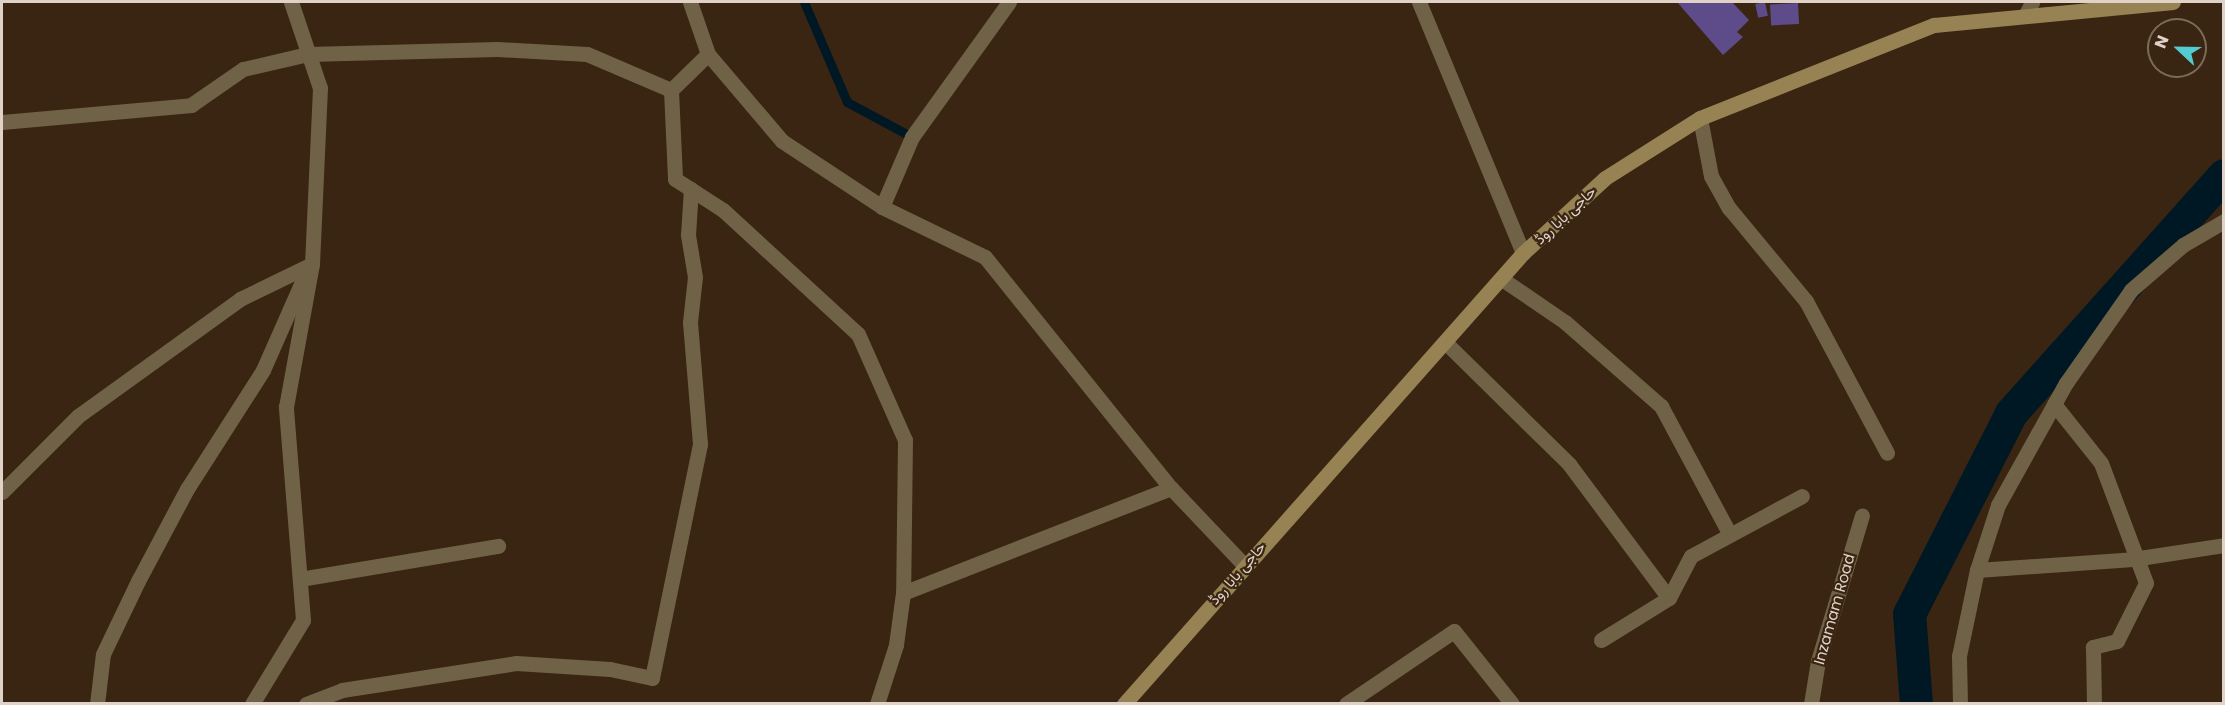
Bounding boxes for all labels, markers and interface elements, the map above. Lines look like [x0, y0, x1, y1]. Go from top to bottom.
north arrow [2147, 18, 2207, 78]
text: N [2149, 32, 2175, 52]
street label: حاجی بابا روڈ [1531, 182, 1599, 248]
street label: حاجی بابا روڈ [1205, 538, 1269, 608]
street label: Inzamam Road [1810, 552, 1858, 666]

